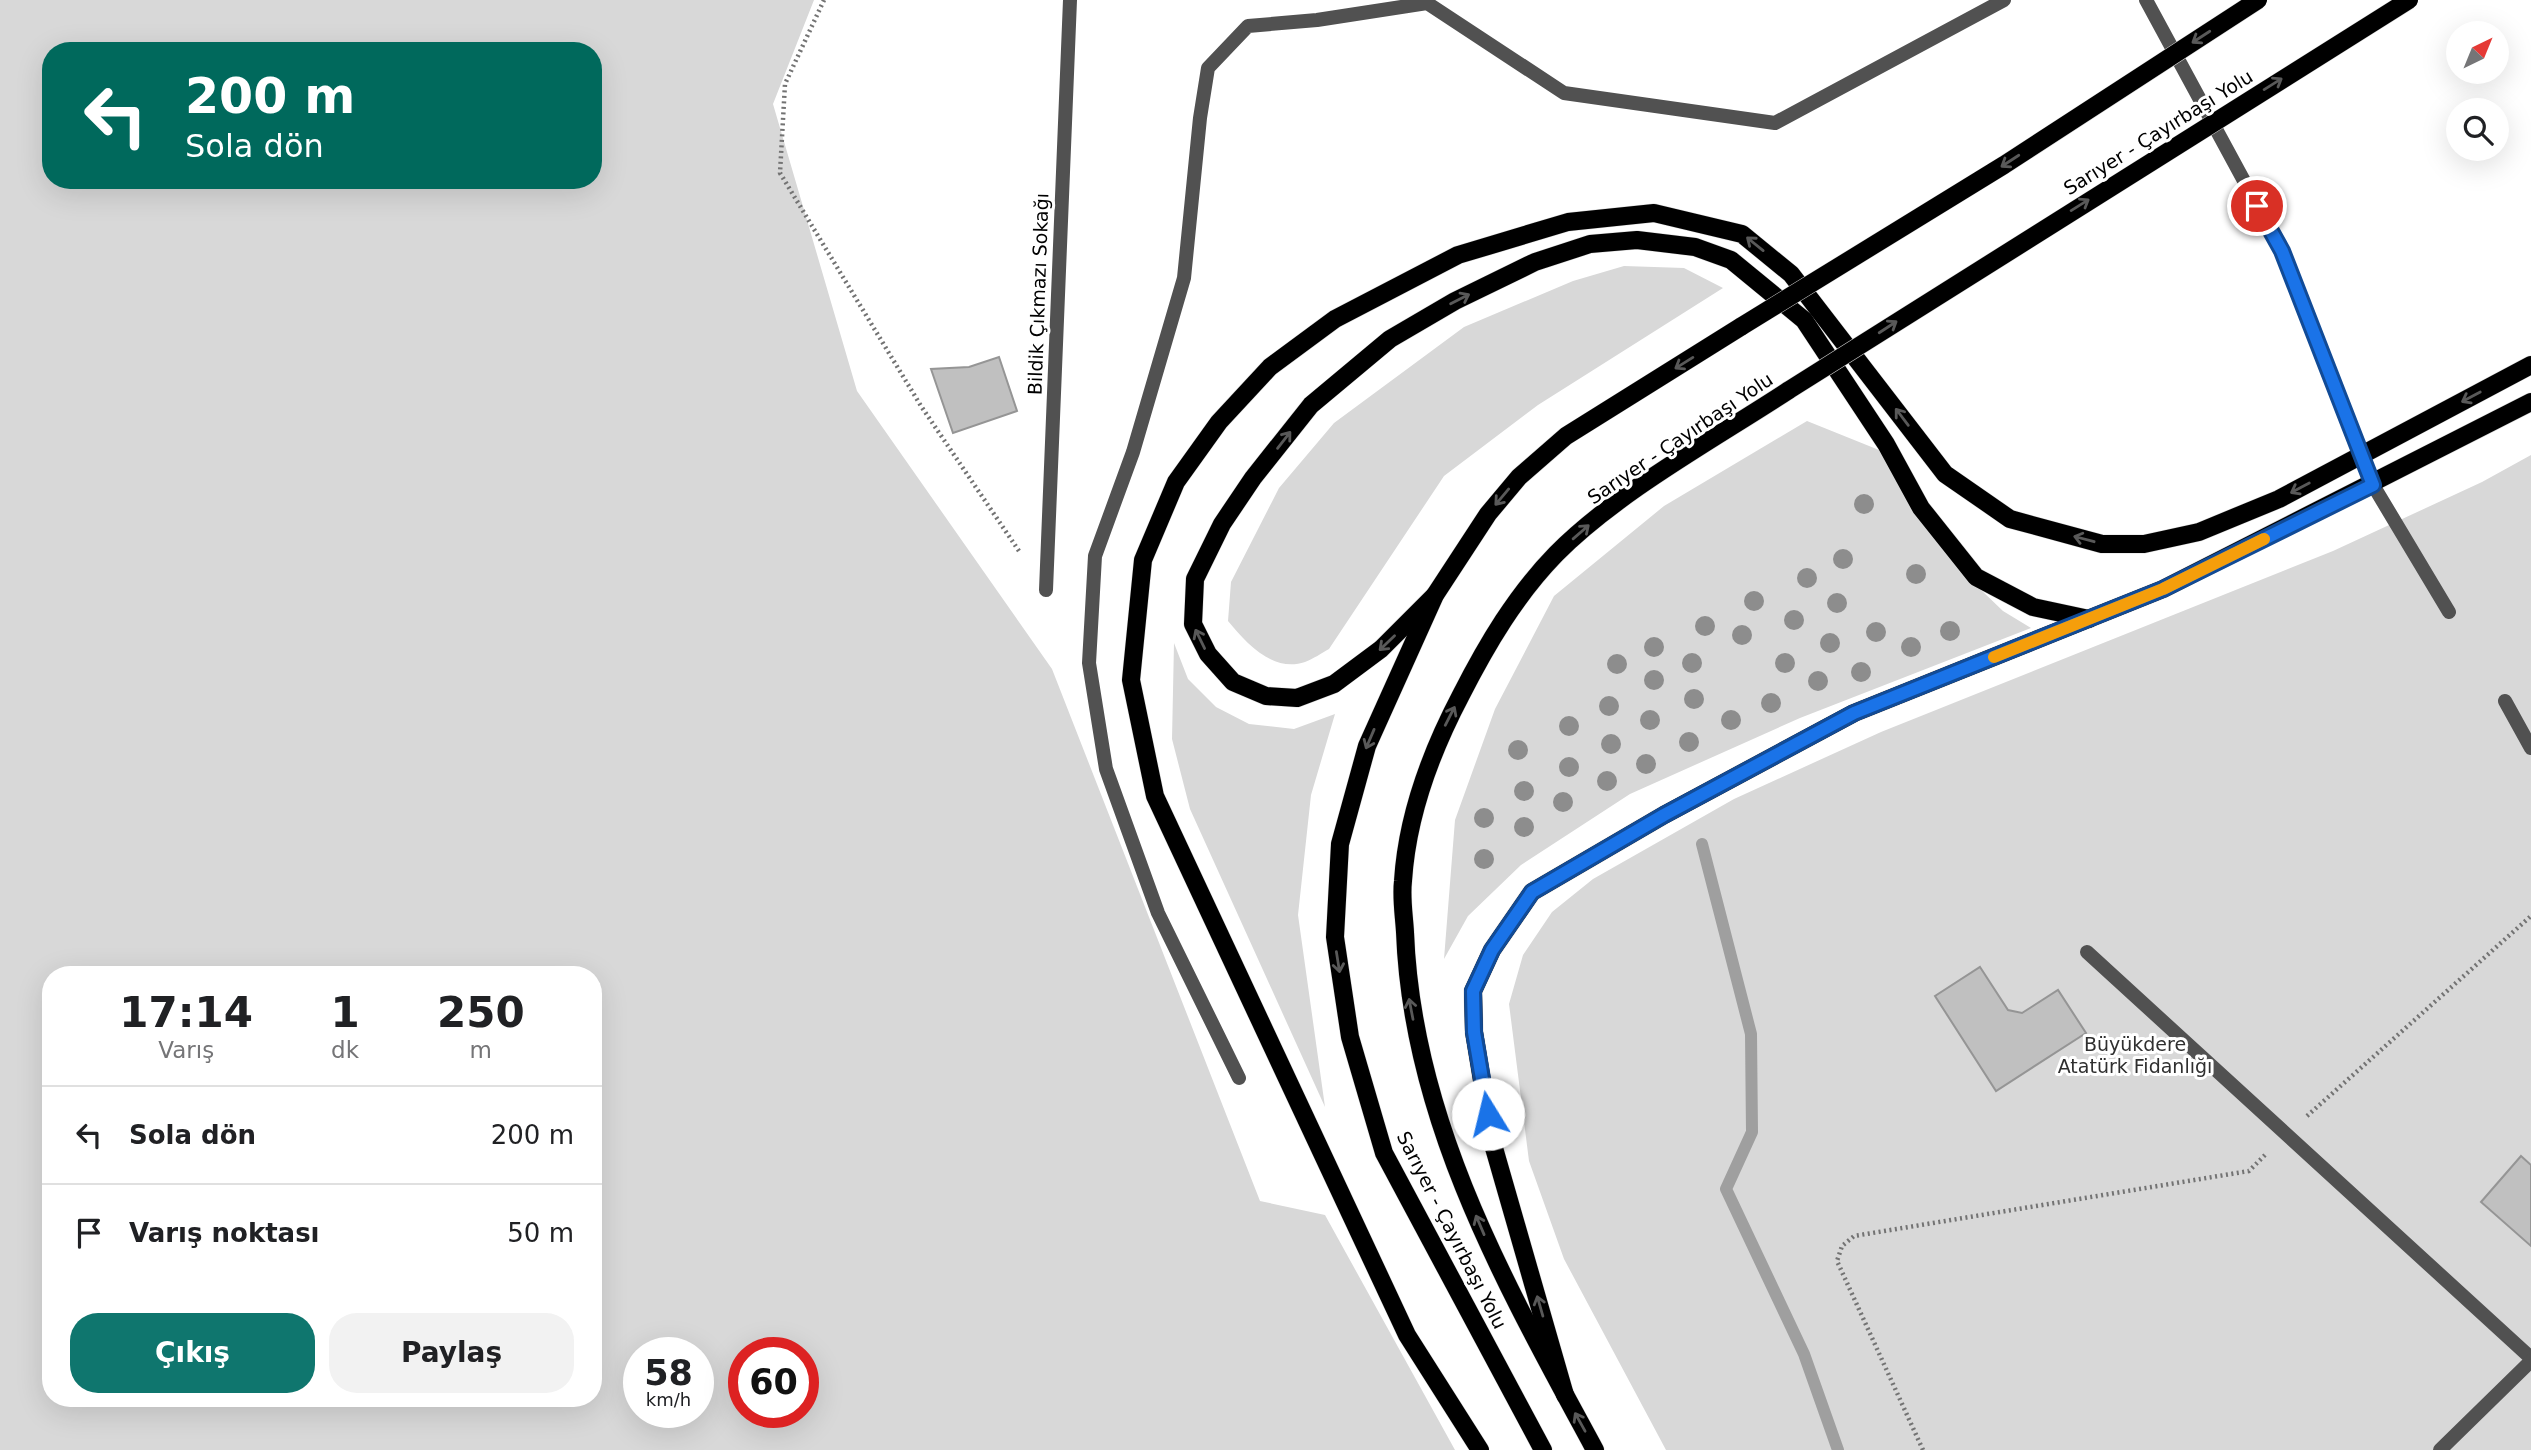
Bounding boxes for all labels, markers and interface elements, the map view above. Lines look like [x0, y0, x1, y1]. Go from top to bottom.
north arrow [2446, 21, 2510, 84]
map controls [2446, 21, 2509, 161]
one-way arrow [2191, 30, 2211, 44]
street label: Sarıyer - Çayırbaşı Yolu [2059, 65, 2257, 199]
text: 200 m [185, 68, 355, 125]
icon: left [70, 70, 161, 161]
one-way arrow [2263, 77, 2283, 91]
button: search [2446, 98, 2509, 161]
text: Sola dön [185, 127, 324, 165]
one-way arrow [2000, 154, 2020, 168]
pin [2227, 176, 2287, 236]
icon: arrive [2238, 187, 2276, 225]
street label: Bildik Çıkmazı Sokağı [1023, 193, 1053, 395]
one-way arrow [2070, 198, 2090, 212]
one-way arrow [1746, 236, 1764, 252]
one-way arrow [1449, 292, 1470, 306]
one-way arrow [1878, 319, 1897, 334]
one-way arrow [1675, 355, 1694, 370]
street label: Sarıyer - Çayırbaşı Yolu [1583, 368, 1777, 508]
one-way arrow [2461, 390, 2481, 404]
one-way arrow [1894, 408, 1909, 426]
one-way arrow [1276, 431, 1291, 449]
one-way arrow [2290, 482, 2311, 495]
one-way arrow [1494, 488, 1510, 506]
one-way arrow [1572, 524, 1590, 540]
one-way arrow [2073, 532, 2096, 545]
one-way arrow [1193, 629, 1207, 650]
one-way arrow [1378, 635, 1395, 652]
one-way arrow [1444, 706, 1458, 727]
one-way arrow [1363, 728, 1376, 749]
one-way arrow [1332, 950, 1345, 972]
text: 17:14 [119, 988, 253, 1037]
text: 1 [330, 988, 360, 1037]
text: 250 [437, 988, 525, 1037]
one-way arrow [1404, 998, 1417, 1021]
park label: Büyükdere Atatürk Fidanlığı [2058, 1033, 2212, 1077]
text: Varış [158, 1037, 214, 1063]
text: dk [331, 1037, 359, 1063]
text: m [470, 1037, 492, 1063]
position arrow [1451, 1077, 1525, 1151]
icon: left [70, 1116, 108, 1154]
text: Sola dön [129, 1120, 256, 1150]
text: 200 m [491, 1120, 574, 1150]
street label: Sarıyer - Çayırbaşı Yolu [1393, 1128, 1511, 1332]
icon: arrive [70, 1214, 108, 1252]
one-way arrow [1472, 1214, 1485, 1236]
text: Varış noktası [129, 1218, 320, 1248]
text: 50 m [507, 1218, 574, 1248]
one-way arrow [1533, 1295, 1546, 1317]
button: Çıkış [70, 1313, 315, 1393]
button: Paylaş [329, 1313, 574, 1393]
speed limit sign: 60 [728, 1337, 819, 1428]
text: 58 [644, 1353, 693, 1393]
text: km/h [646, 1389, 691, 1410]
one-way arrow [1573, 1413, 1587, 1433]

